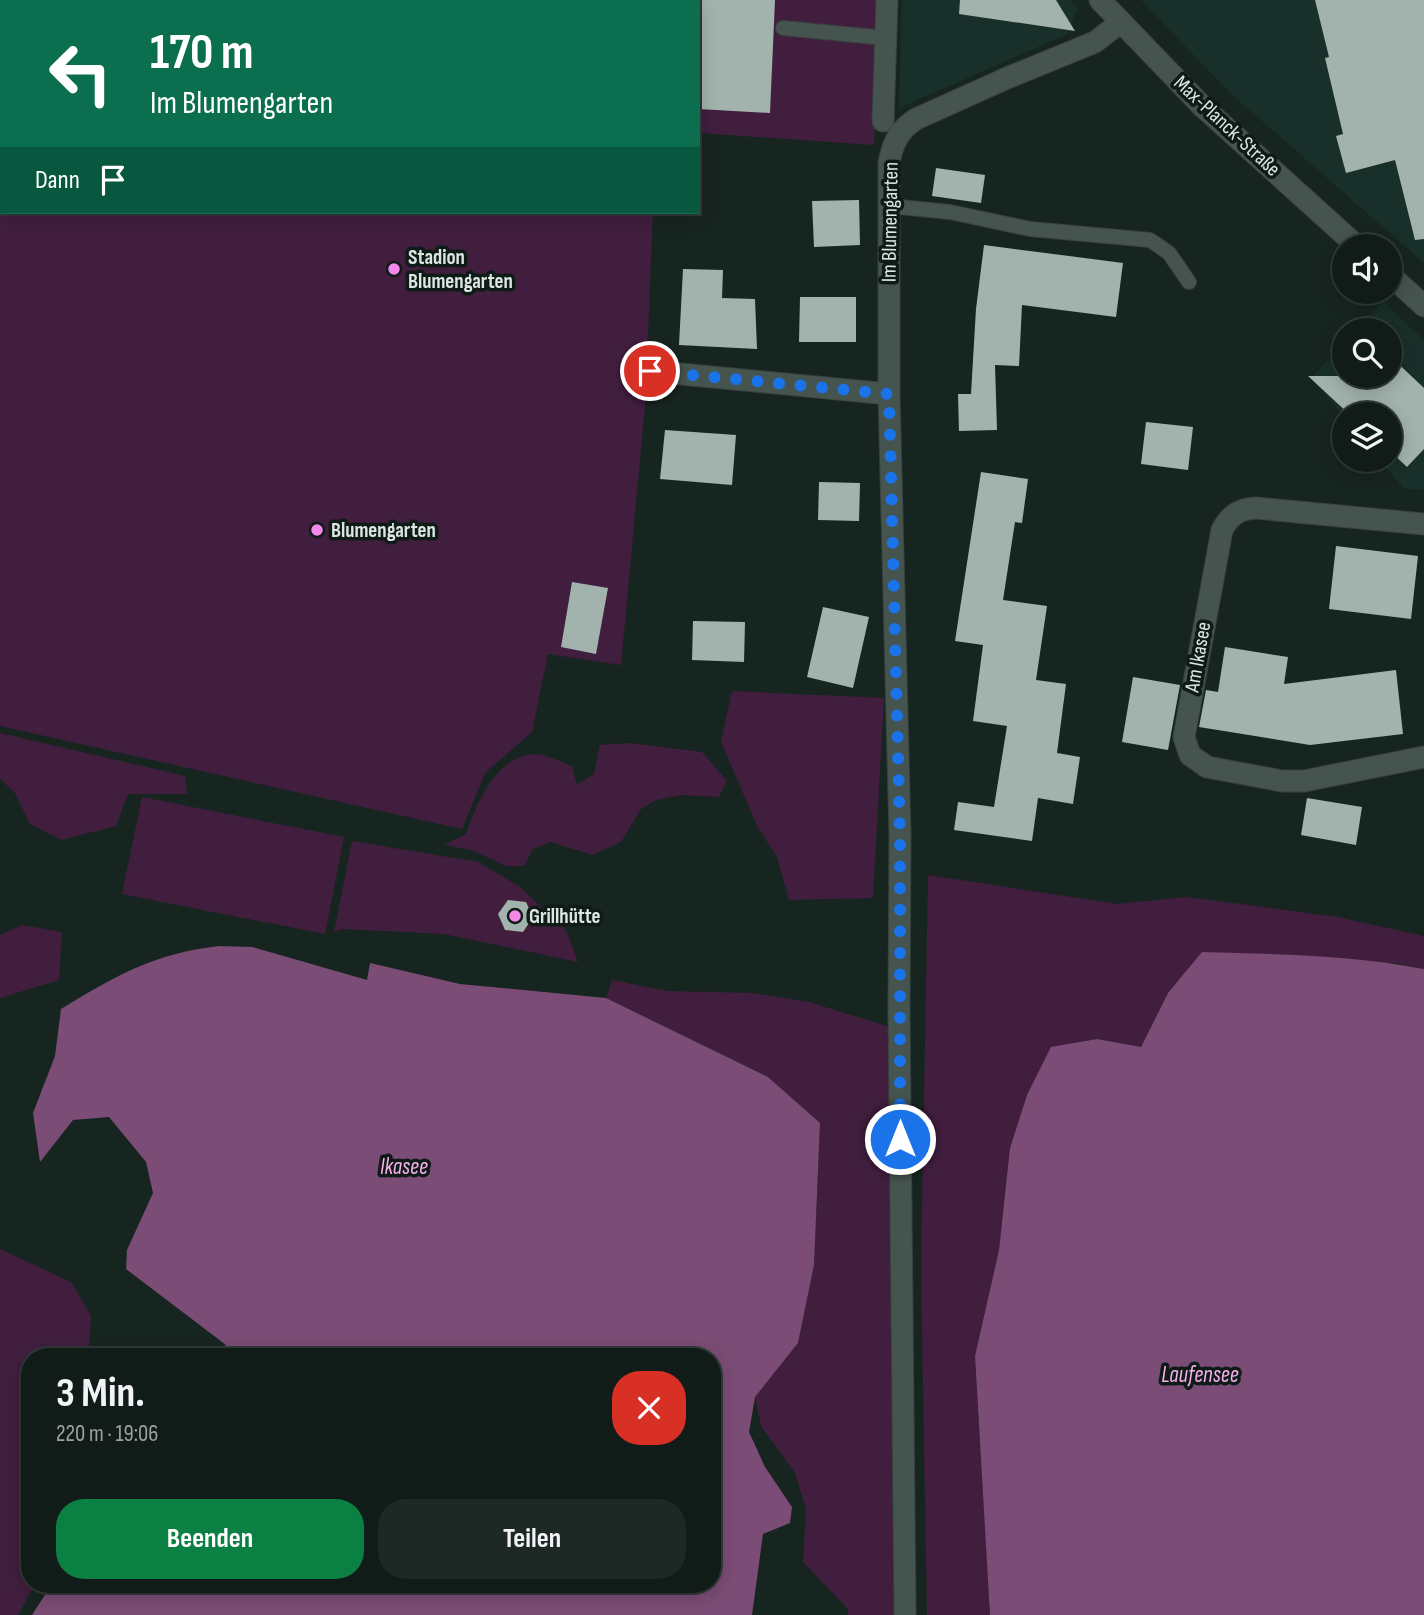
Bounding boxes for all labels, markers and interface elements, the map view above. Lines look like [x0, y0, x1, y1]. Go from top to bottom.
text: 170 m [150, 24, 254, 83]
icon: left [35, 28, 126, 119]
street label: Max-Planck-Straße [1169, 70, 1285, 182]
text: Im Blumengarten [150, 84, 333, 123]
icon: arrive [94, 161, 132, 199]
street label: Im Blumengarten [876, 162, 904, 282]
text: Dann [35, 165, 80, 196]
map controls [1332, 234, 1402, 472]
button: sound [1332, 234, 1402, 304]
place label: Stadion Blumengarten [408, 245, 513, 294]
marker: Stadion Blumengarten [386, 261, 402, 277]
button: search [1332, 318, 1402, 388]
pin [620, 341, 680, 401]
icon: arrive [631, 352, 669, 390]
button: layers [1332, 402, 1402, 472]
place label: Blumengarten [331, 518, 436, 543]
marker: Blumengarten [309, 522, 325, 538]
street label: Am Ikasee [1179, 620, 1216, 695]
place label: Grillhütte [529, 904, 601, 929]
marker: Grillhütte [507, 908, 523, 924]
position arrow [863, 1102, 937, 1176]
water label: Ikasee [380, 1153, 428, 1181]
water label: Laufensee [1161, 1361, 1239, 1389]
text: 3 Min. [56, 1368, 145, 1419]
button: close [612, 1371, 686, 1445]
text: 220 m · 19:06 [56, 1420, 158, 1448]
button: Beenden [56, 1499, 364, 1579]
button: Teilen [378, 1499, 686, 1579]

